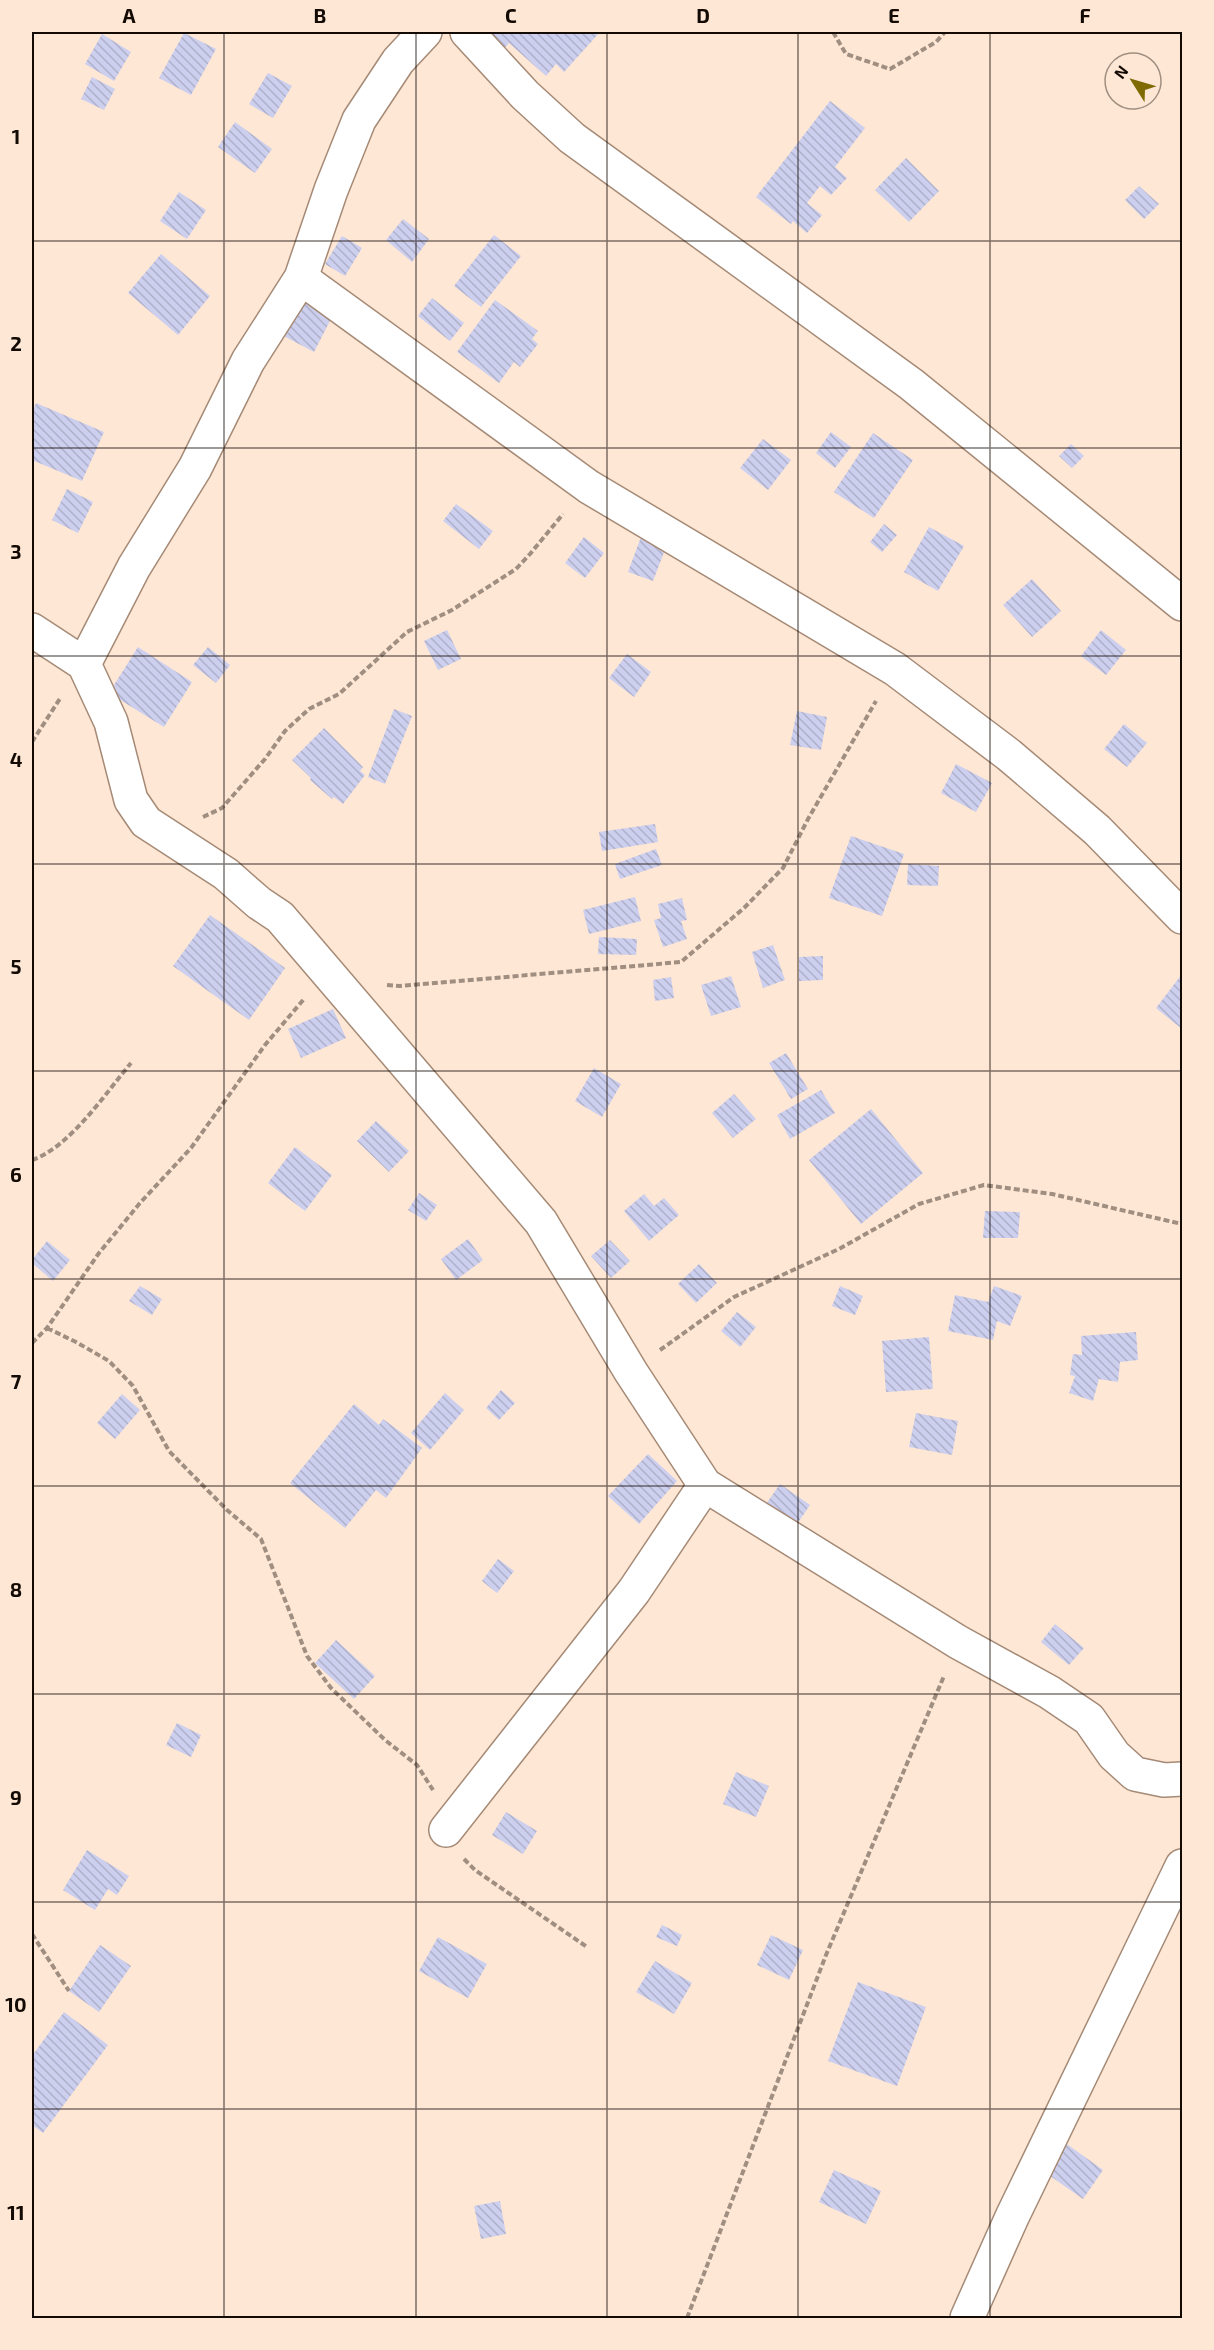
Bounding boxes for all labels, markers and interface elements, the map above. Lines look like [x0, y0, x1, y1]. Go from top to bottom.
text: A [122, 3, 136, 27]
text: B [314, 3, 326, 27]
text: C [505, 3, 517, 27]
text: D [696, 3, 710, 27]
text: E [888, 3, 900, 27]
text: F [1079, 3, 1091, 27]
north arrow [1103, 51, 1163, 111]
text: N [1110, 61, 1132, 82]
text: 1 [12, 124, 20, 148]
text: 2 [10, 331, 22, 355]
text: 3 [10, 539, 22, 563]
text: 4 [10, 747, 23, 771]
text: 5 [10, 954, 22, 978]
text: 6 [10, 1162, 22, 1186]
text: 7 [11, 1369, 22, 1393]
text: 8 [10, 1577, 22, 1601]
text: 9 [10, 1785, 22, 1809]
text: 10 [5, 1992, 27, 2016]
text: 11 [7, 2200, 25, 2224]

